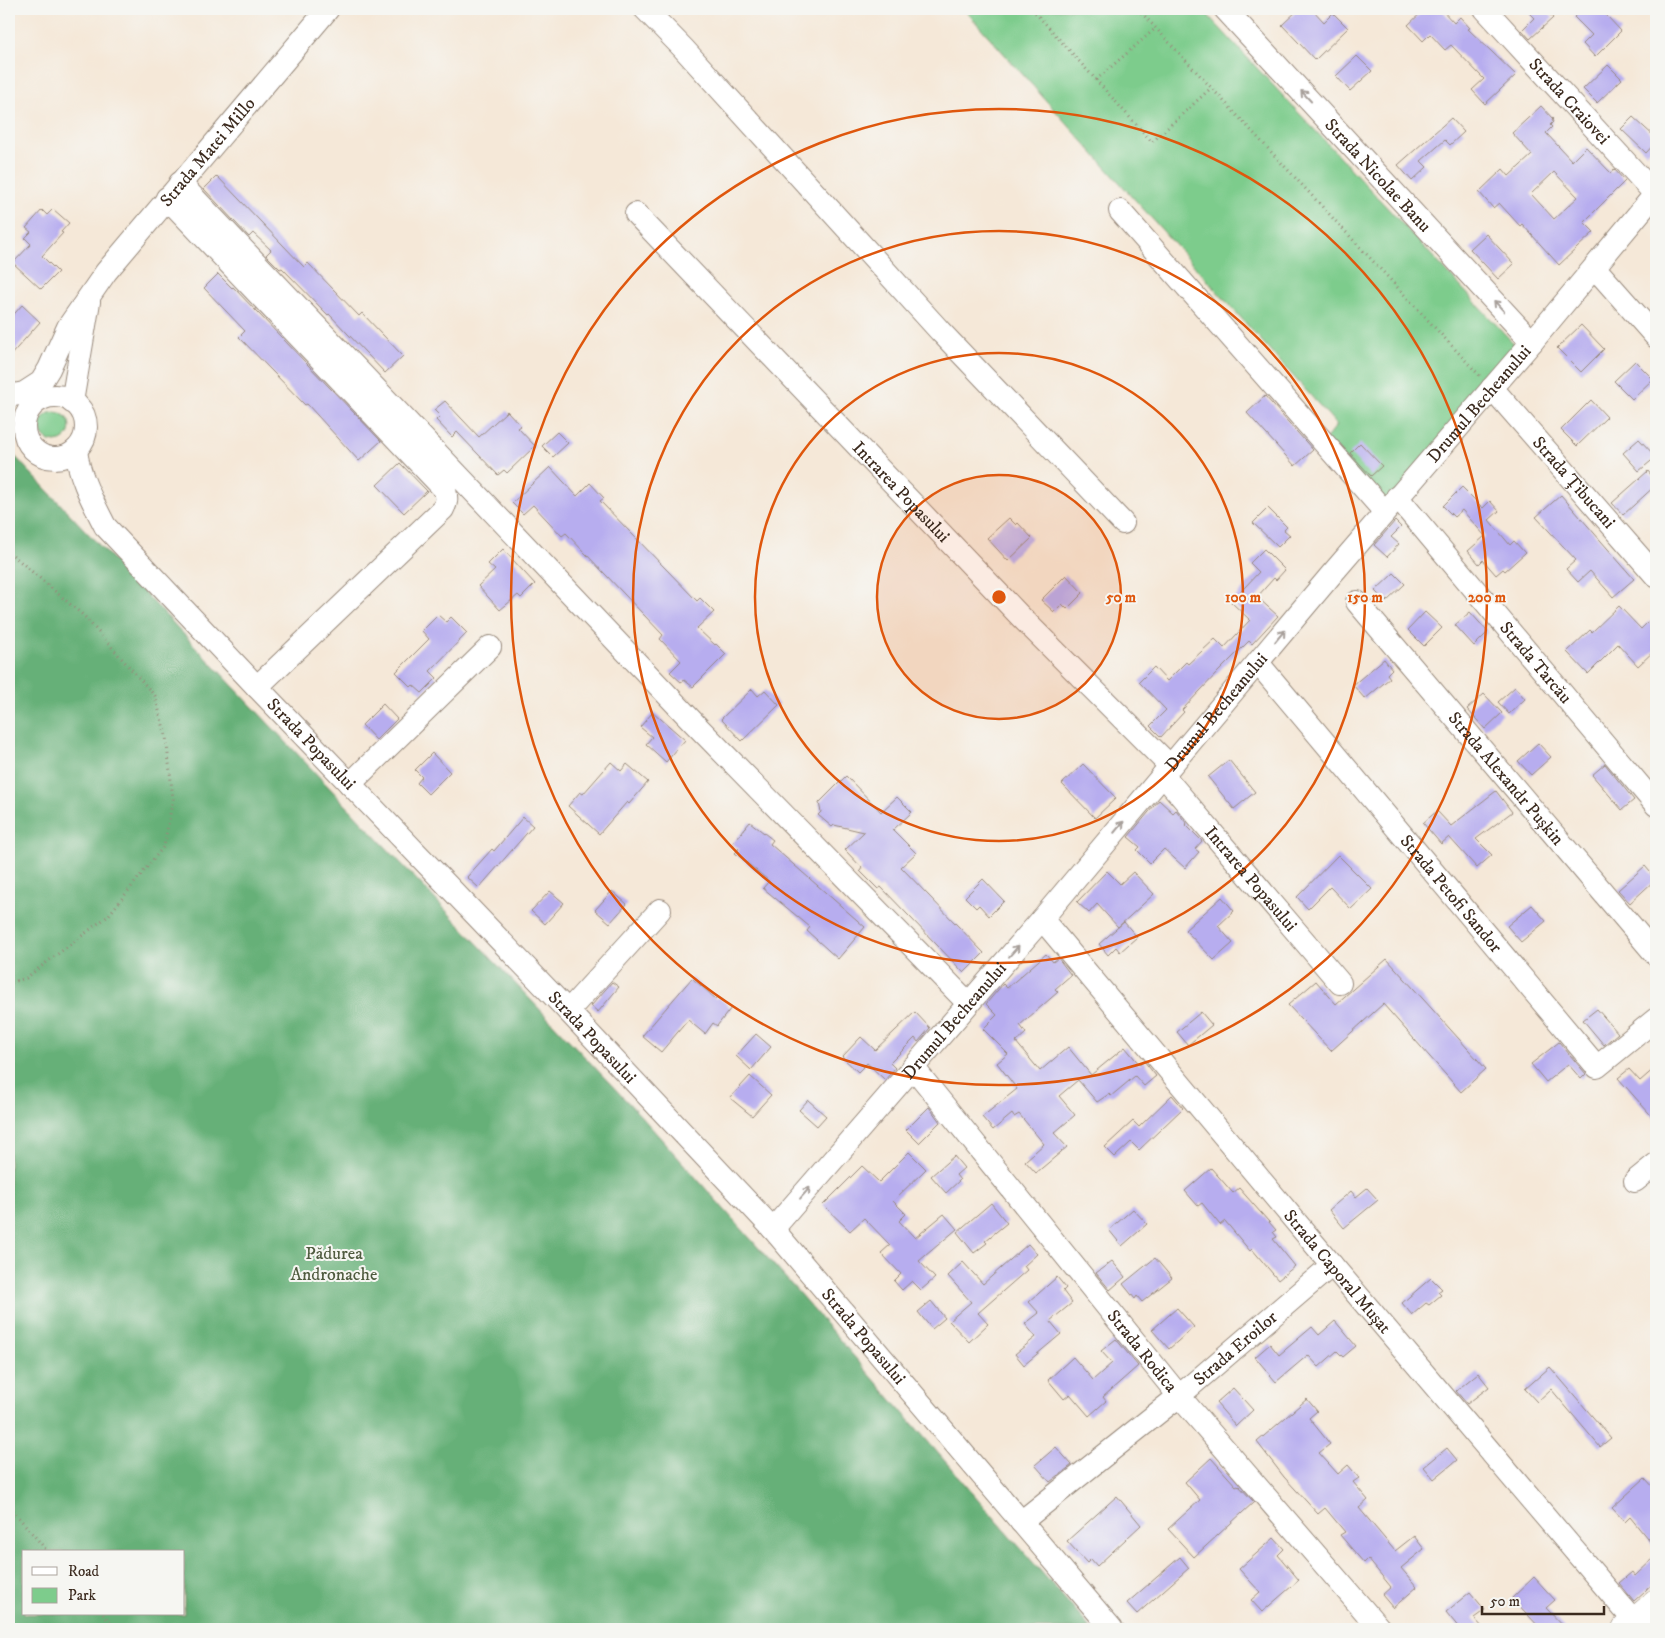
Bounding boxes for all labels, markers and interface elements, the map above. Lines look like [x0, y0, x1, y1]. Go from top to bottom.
street label: Strada Craiovei [1524, 54, 1614, 150]
one-way arrow [1300, 90, 1312, 103]
street label: Strada Matei Millo [156, 93, 261, 212]
street label: Strada Nicolae Banu [1320, 114, 1436, 238]
one-way arrow [1493, 299, 1505, 312]
street label: Drumul Becheanului [1423, 341, 1536, 468]
street label: Strada Țibucani [1527, 432, 1619, 533]
street label: Intrarea Popasului [847, 437, 954, 548]
centre of rings [990, 588, 1008, 606]
text: 50 m [1105, 588, 1137, 607]
text: 100 m [1225, 588, 1262, 607]
text: 150 m [1347, 588, 1383, 607]
text: 200 m [1468, 588, 1507, 607]
street label: Strada Tarcău [1494, 617, 1576, 709]
one-way arrow [1274, 630, 1285, 643]
street label: Drumul Becheanului [1161, 649, 1273, 776]
street label: Strada Popasului [262, 694, 360, 795]
street label: Strada Alexandr Pușkin [1443, 708, 1569, 851]
one-way arrow [1113, 821, 1124, 834]
street label: Intrarea Popasului [1199, 822, 1301, 936]
street label: Strada Petofi Sandor [1395, 831, 1507, 958]
one-way arrow [1008, 944, 1019, 957]
street label: Drumul Becheanului [898, 958, 1011, 1084]
street label: Strada Popasului [543, 987, 641, 1089]
one-way arrow [800, 1186, 811, 1199]
street label: Strada Caporal Mușat [1278, 1206, 1396, 1339]
park label: Pădurea Andronache [291, 1243, 377, 1286]
street label: Strada Popasului [816, 1284, 910, 1389]
street label: Strada Rodica [1102, 1306, 1182, 1397]
street label: Strada Eroilor [1189, 1306, 1283, 1391]
legend [22, 1550, 185, 1616]
text: Road [68, 1562, 100, 1581]
scale bar [1482, 1583, 1605, 1615]
text: Park [68, 1586, 97, 1605]
text: 50 m [1490, 1592, 1520, 1611]

